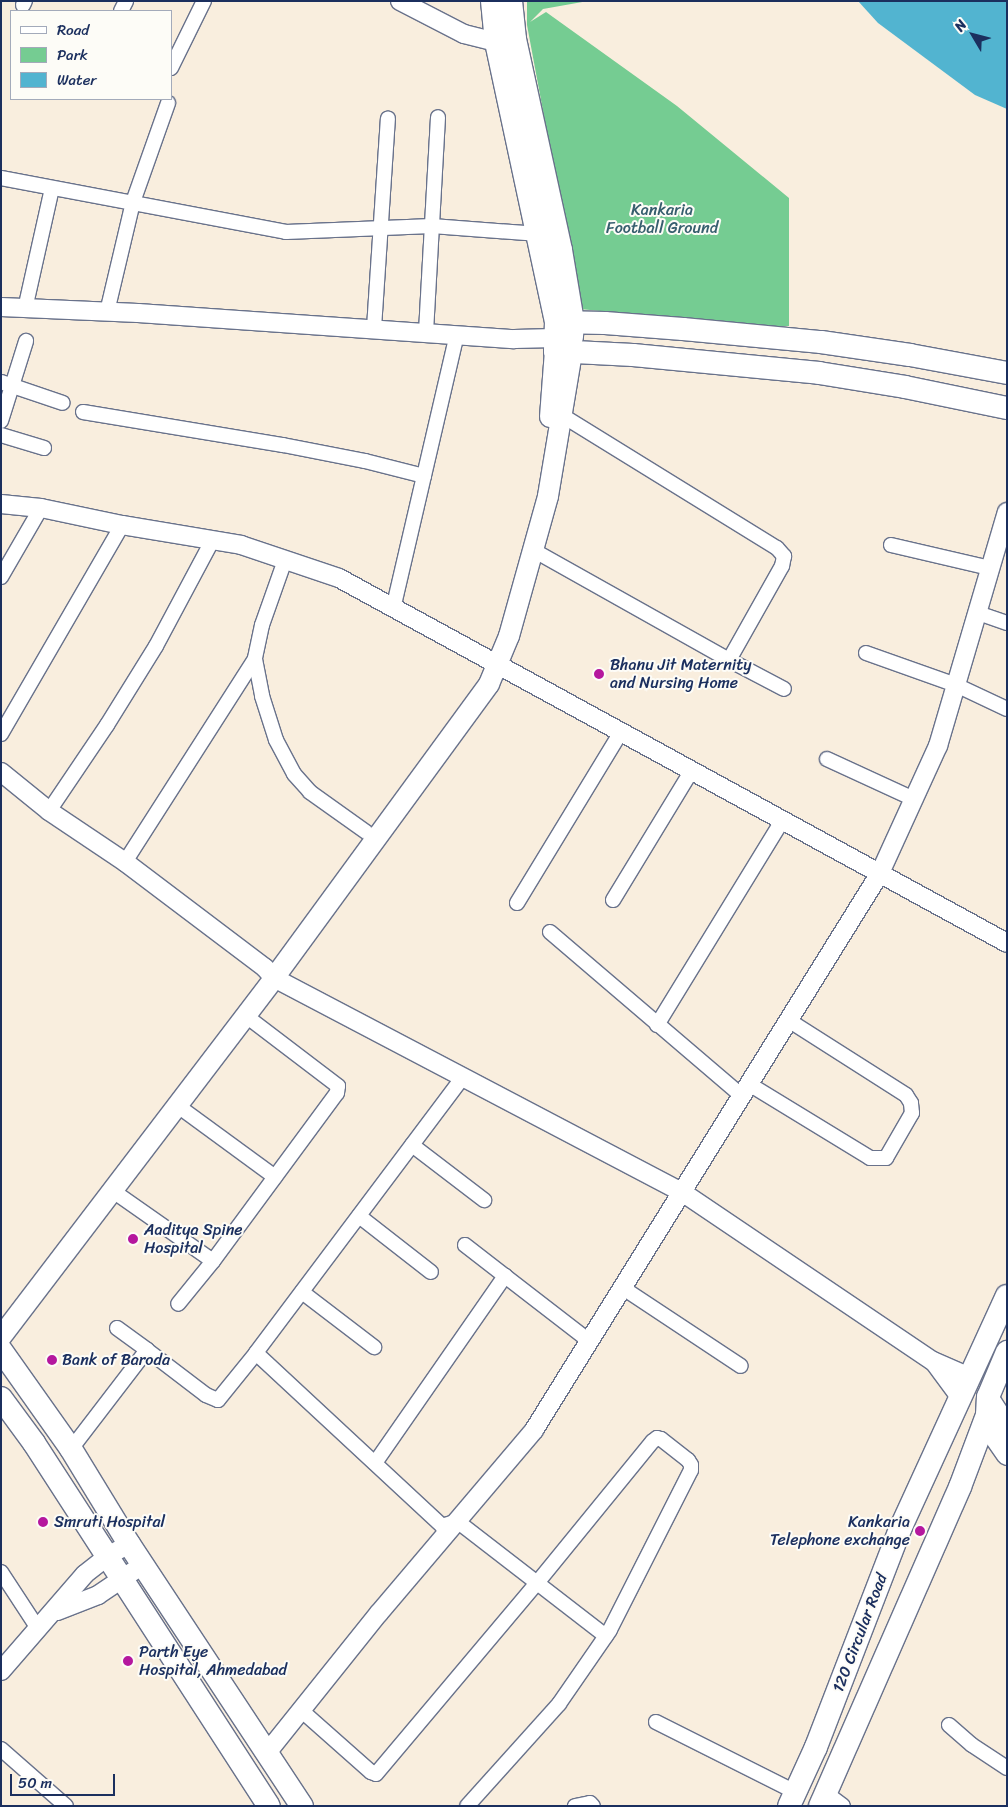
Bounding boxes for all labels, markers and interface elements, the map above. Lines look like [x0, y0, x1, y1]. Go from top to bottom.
legend [10, 10, 172, 100]
north arrow [948, 10, 998, 60]
text: N [948, 14, 974, 37]
text: Road [57, 17, 89, 43]
text: Park [57, 42, 88, 68]
text: Water [57, 67, 97, 93]
park label: Kankaria Football Ground [606, 200, 718, 238]
place label: Bhanu Jit Maternity and Nursing Home [610, 655, 752, 693]
marker: Bhanu Jit Maternity and Nursing Home [592, 667, 606, 681]
place label: Aaditya Spine Hospital [144, 1220, 243, 1258]
marker: Aaditya Spine Hospital [126, 1232, 140, 1246]
place label: Bank of Baroda [62, 1350, 170, 1370]
marker: Bank of Baroda [46, 1354, 58, 1366]
place label: Smruti Hospital [54, 1512, 165, 1532]
place label: Kankaria Telephone exchange [771, 1512, 910, 1550]
marker: Smruti Hospital [36, 1515, 50, 1529]
marker: Kankaria Telephone exchange [914, 1525, 926, 1537]
street label: 120 Circular Road [829, 1571, 891, 1695]
place label: Parth Eye Hospital, Ahmedabad [139, 1642, 287, 1680]
marker: Parth Eye Hospital, Ahmedabad [121, 1654, 135, 1668]
scale bar [12, 1764, 118, 1796]
text: 50 m [18, 1770, 52, 1796]

